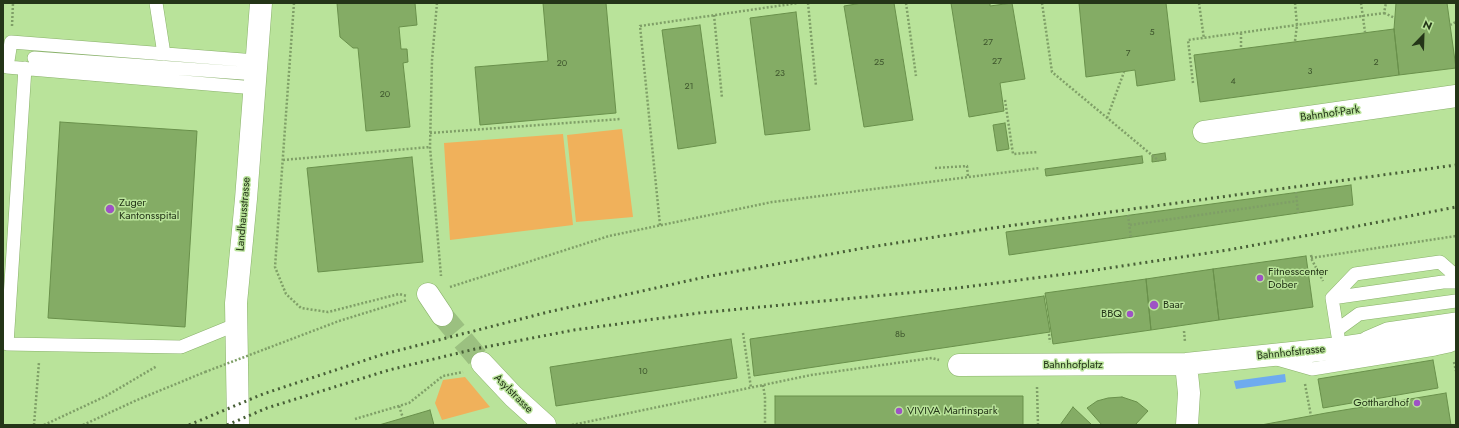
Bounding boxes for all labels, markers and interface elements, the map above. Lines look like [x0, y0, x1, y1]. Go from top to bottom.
north arrow [1403, 16, 1443, 56]
text: N [1421, 16, 1435, 34]
house number: 5 [1149, 28, 1155, 38]
house number: 27 [983, 38, 993, 48]
house number: 7 [1126, 49, 1130, 59]
house number: 27 [992, 57, 1002, 67]
house number: 25 [874, 58, 884, 68]
house number: 2 [1373, 58, 1379, 68]
house number: 20 [557, 59, 567, 69]
house number: 3 [1308, 67, 1312, 77]
house number: 23 [775, 69, 785, 79]
house number: 4 [1230, 77, 1236, 87]
house number: 21 [684, 82, 694, 92]
house number: 20 [380, 90, 390, 100]
street label: Bahnhof-Park [1299, 103, 1361, 125]
street label: Landhausstrasse [234, 176, 254, 252]
place label: Zuger Kantonsspital [119, 196, 179, 222]
marker: Zuger Kantonsspital [104, 203, 116, 215]
place label: Fitnesscenter Dober [1268, 265, 1328, 291]
marker: Fitnesscenter Dober [1255, 273, 1265, 283]
place label: Baar [1163, 298, 1183, 312]
marker: Baar [1148, 299, 1160, 311]
place label: BBQ [1101, 307, 1122, 321]
marker: BBQ [1125, 309, 1135, 319]
house number: 8b [895, 330, 905, 340]
street label: Bahnhofstrasse [1256, 343, 1326, 363]
street label: Bahnhofplatz [1043, 358, 1103, 372]
house number: 10 [638, 367, 648, 377]
street label: Asylstrasse [491, 372, 535, 416]
place label: Gotthardhof [1353, 396, 1409, 410]
marker: Gotthardhof [1412, 398, 1422, 408]
place label: VIVIVA Martinspark [907, 404, 997, 418]
marker: VIVIVA Martinspark [894, 406, 904, 416]

